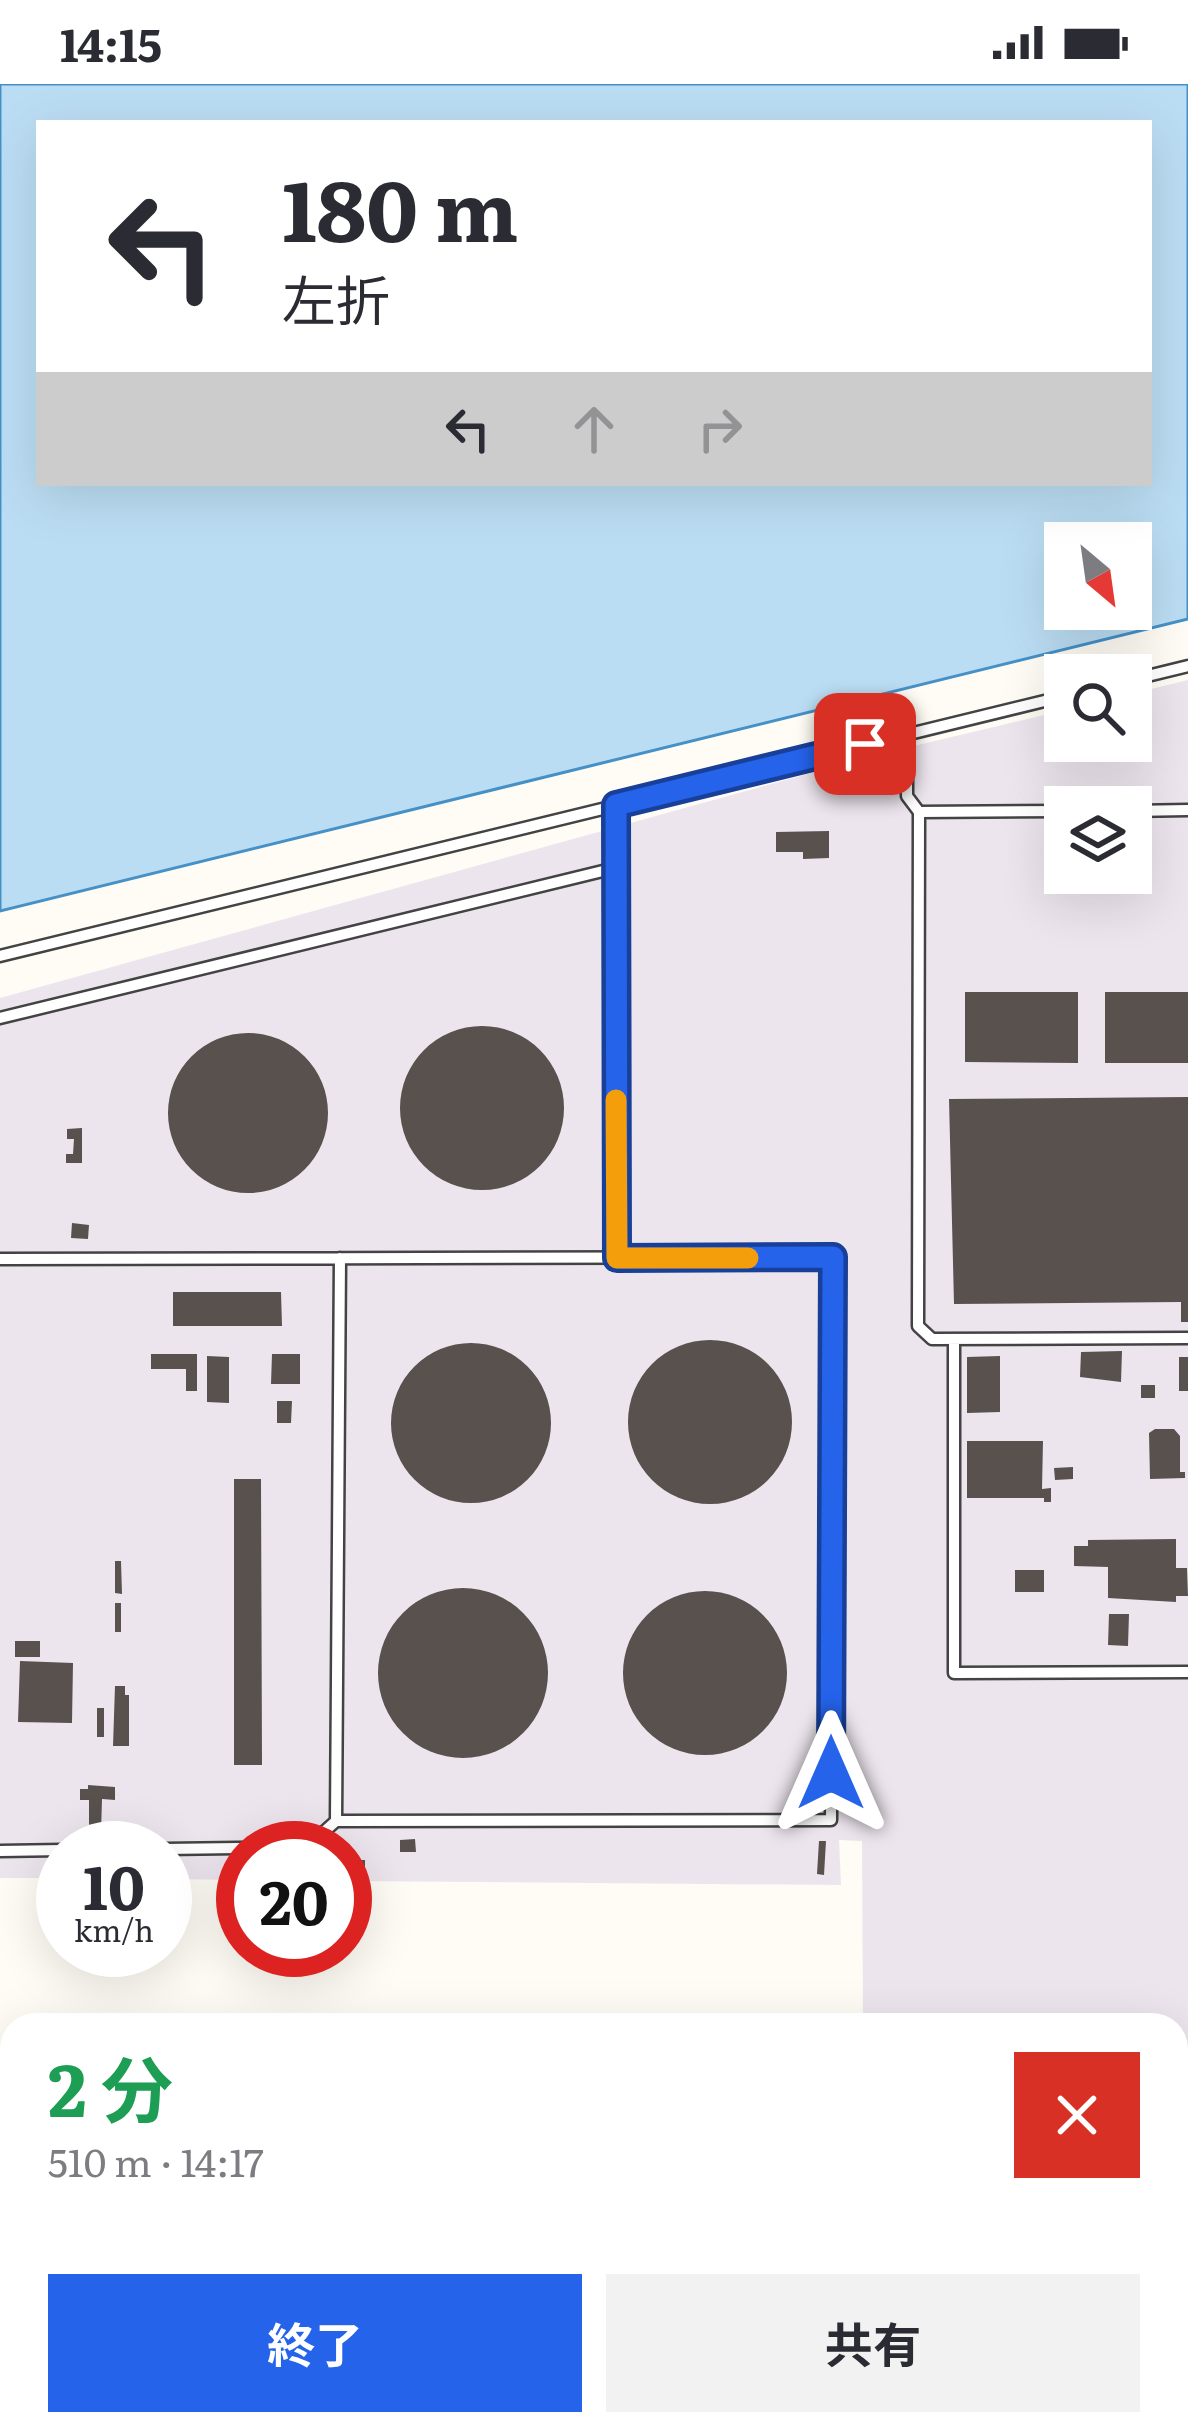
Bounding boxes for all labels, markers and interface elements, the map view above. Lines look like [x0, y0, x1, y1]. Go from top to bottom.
text: 14:15 [60, 9, 162, 76]
text: 180 m [282, 143, 519, 268]
icon: left [84, 168, 240, 324]
text: 左折 [282, 257, 390, 338]
icon: left [435, 396, 501, 462]
icon: ahead [561, 396, 627, 462]
icon: right [687, 396, 753, 462]
north arrow [1044, 522, 1152, 630]
map controls [1044, 522, 1152, 894]
button: search [1044, 654, 1152, 762]
pin [814, 693, 916, 795]
icon: arrive [832, 711, 898, 777]
button: layers [1044, 786, 1152, 894]
position arrow [768, 1710, 894, 1836]
speed limit sign: 20 [216, 1821, 372, 1977]
text: 10 [83, 1839, 145, 1928]
text: km/h [74, 1907, 154, 1951]
text: 2 分 [48, 2032, 173, 2139]
button: close [1014, 2052, 1140, 2178]
text: 510 m · 14:17 [48, 2131, 264, 2189]
button: 終了 [48, 2274, 582, 2412]
button: 共有 [606, 2274, 1140, 2412]

